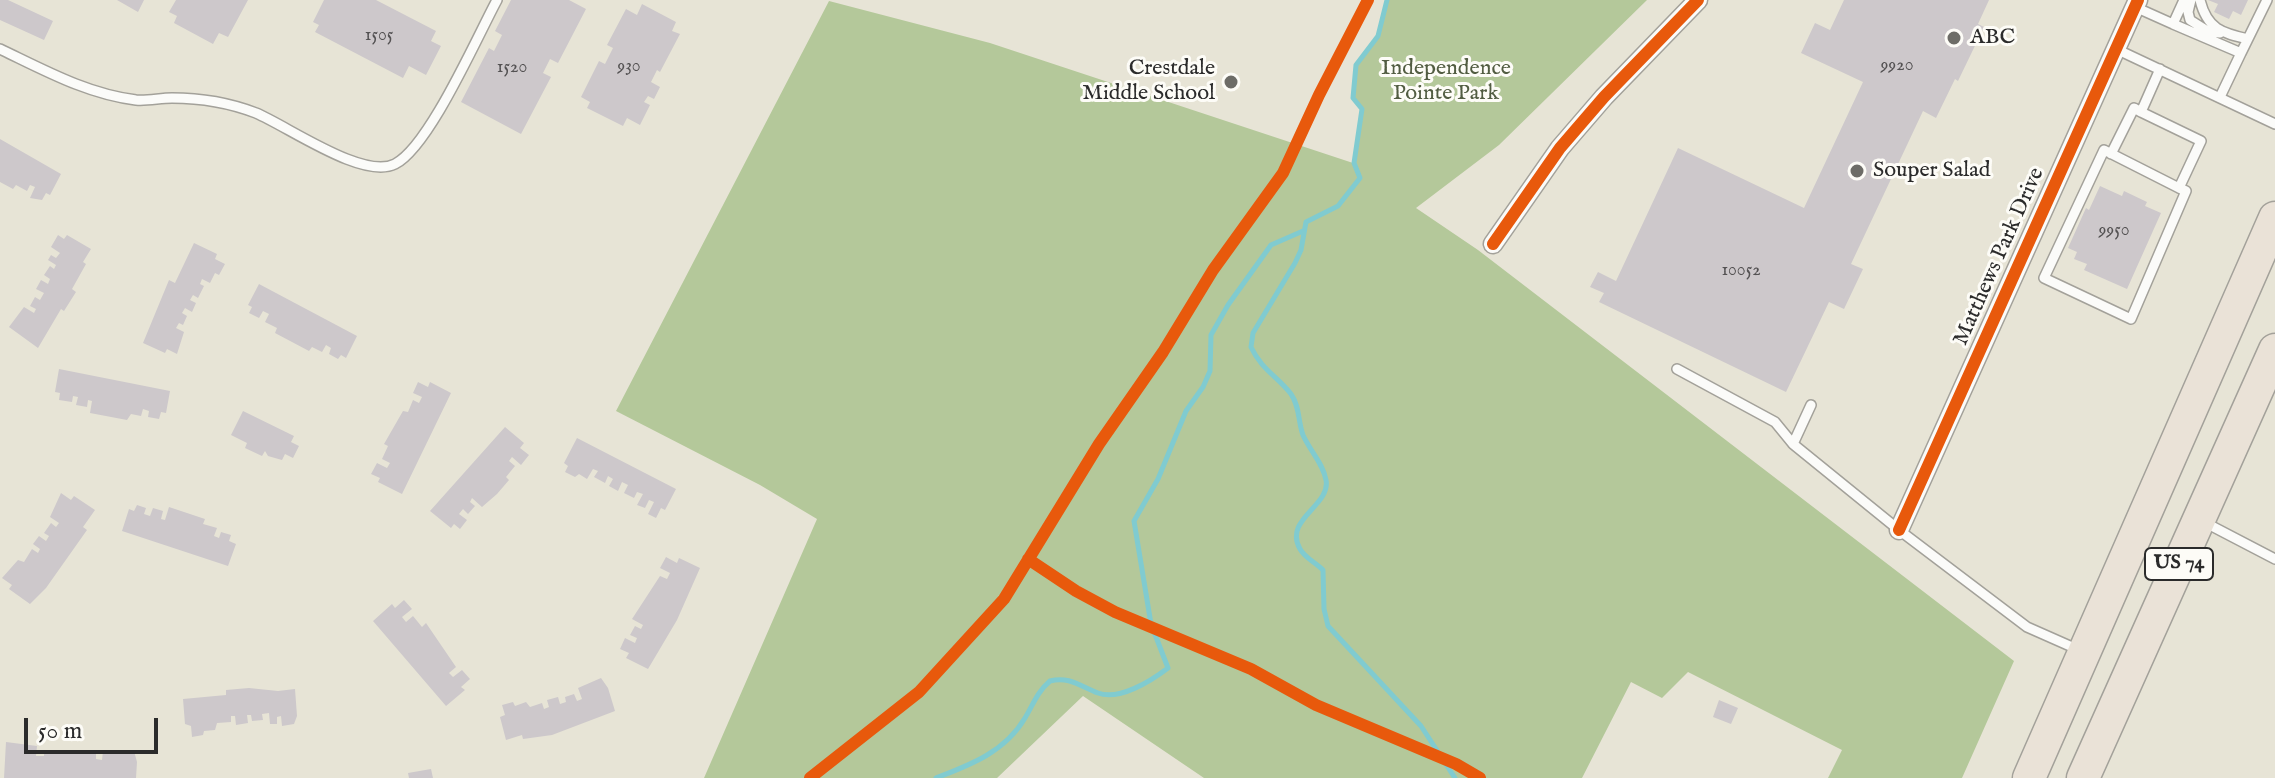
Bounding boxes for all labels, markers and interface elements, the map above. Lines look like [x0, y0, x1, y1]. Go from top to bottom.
house number: 1505 [365, 25, 393, 47]
place label: ABC [1970, 25, 2015, 51]
marker: ABC [1945, 29, 1963, 47]
house number: 9920 [1880, 55, 1914, 77]
house number: 930 [617, 56, 641, 78]
place label: Crestdale Middle School [1082, 56, 1215, 108]
park label: Independence Pointe Park [1381, 56, 1511, 108]
house number: 1520 [497, 57, 527, 79]
marker: Crestdale Middle School [1222, 73, 1240, 91]
place label: Souper Salad [1873, 158, 1990, 184]
marker: Souper Salad [1848, 162, 1866, 180]
street label: Matthews Park Drive [1949, 164, 2051, 350]
house number: 9950 [2098, 220, 2130, 242]
house number: 10052 [1721, 260, 1761, 282]
road number: US 74 [2145, 548, 2213, 580]
scale bar [28, 702, 162, 752]
text: 50 m [38, 716, 82, 747]

